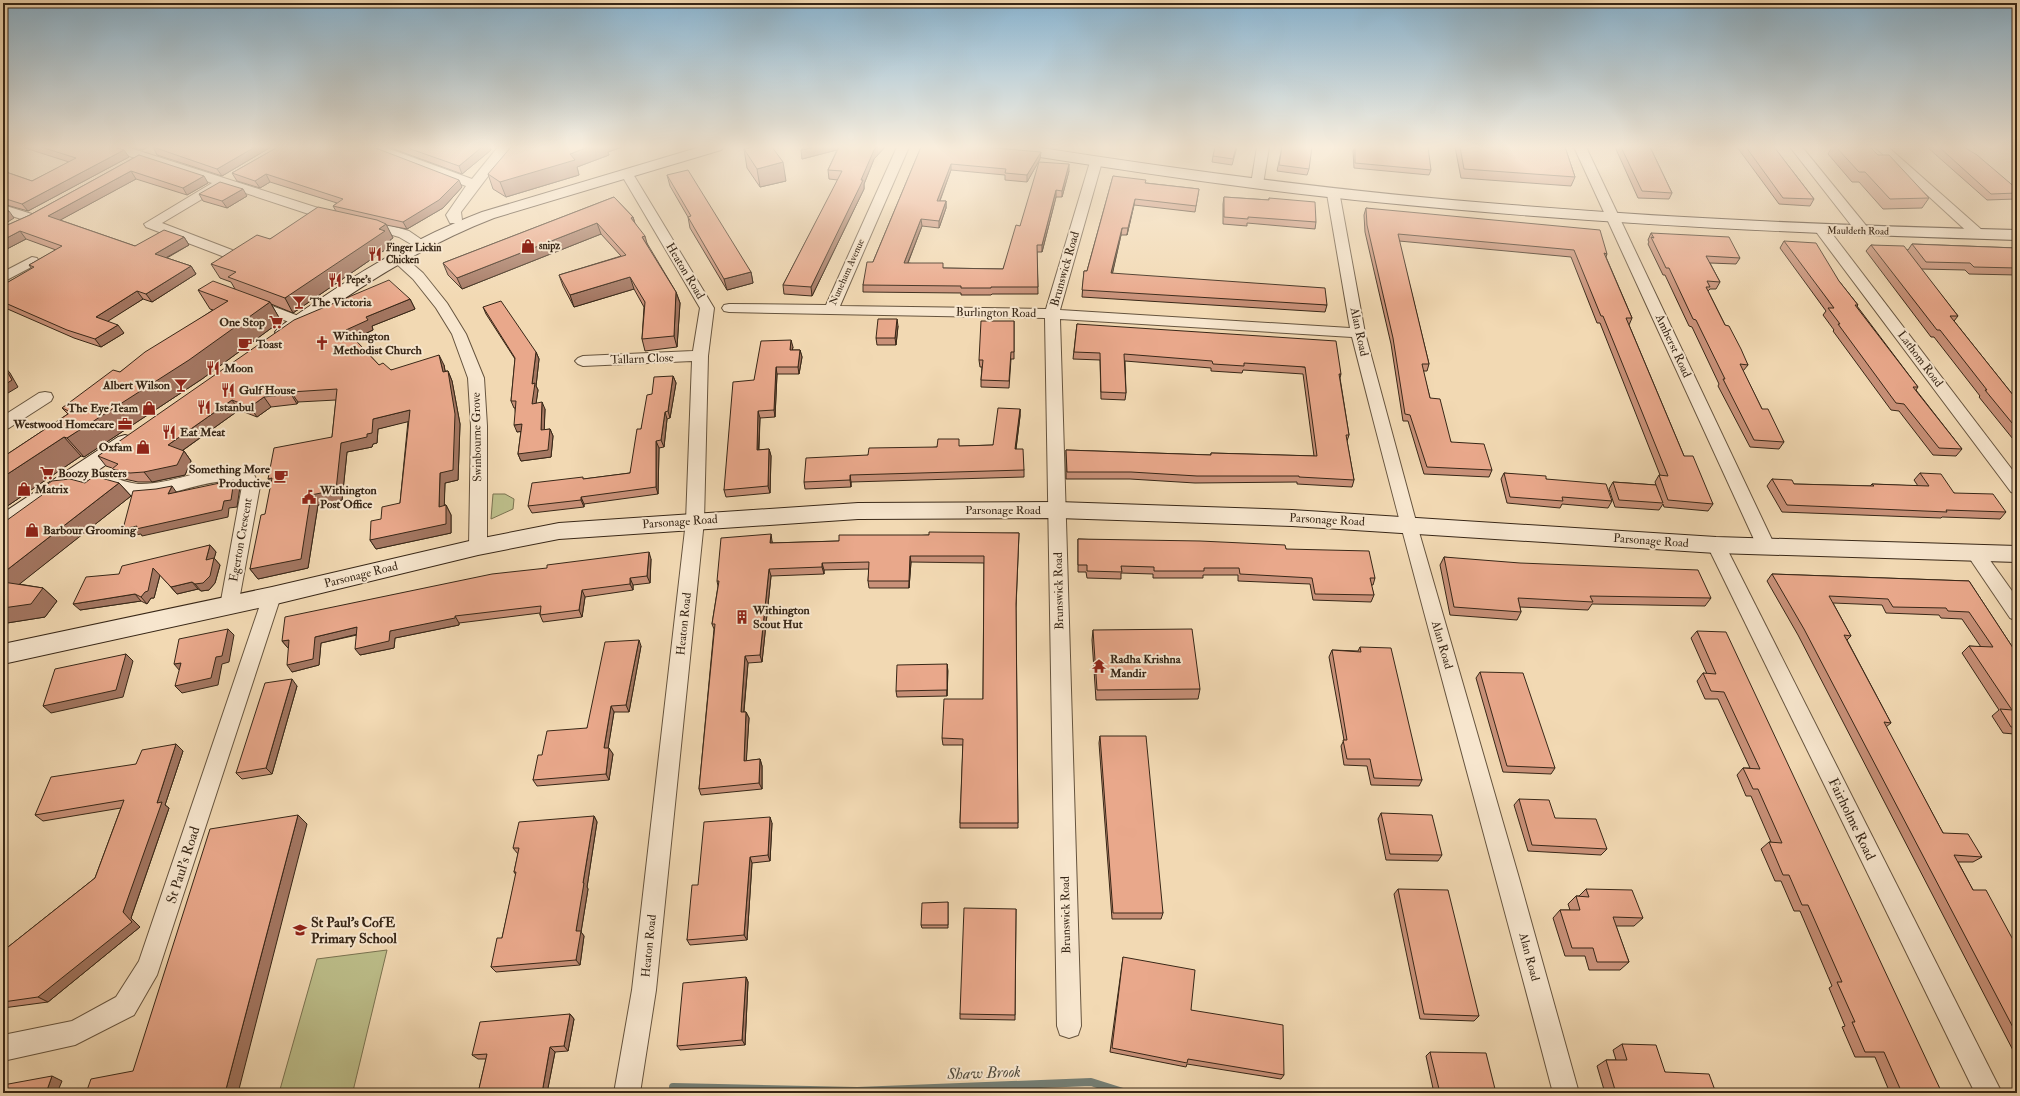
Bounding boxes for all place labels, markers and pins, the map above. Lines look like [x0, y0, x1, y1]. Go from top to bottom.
shop icon: snipz [520, 238, 536, 254]
place label: snipz [539, 240, 560, 253]
place label: Finger Lickin Chicken [386, 242, 442, 266]
restaurant icon: Finger Lickin Chicken [367, 246, 383, 262]
restaurant icon: Pepe's [327, 272, 343, 288]
place label: Pepe's [346, 274, 371, 287]
bar icon: The Victoria [291, 294, 307, 310]
place label: The Victoria [309, 295, 372, 310]
supermarket icon: One Stop [268, 314, 284, 330]
place label: One Stop [219, 315, 265, 330]
place label: Withington Methodist Church [332, 329, 422, 358]
church icon: Withington Methodist Church [314, 335, 330, 351]
cafe icon: Toast [237, 336, 253, 352]
place label: Toast [255, 337, 282, 352]
restaurant icon: Moon [205, 360, 221, 376]
place label: Moon [223, 361, 254, 376]
bar icon: Albert Wilson [173, 377, 189, 393]
place label: Albert Wilson [102, 378, 171, 393]
restaurant icon: Gulf House [220, 382, 236, 398]
place label: Gulf House [239, 383, 297, 398]
restaurant icon: Istanbul [196, 399, 212, 415]
shop icon: The Eye Team [141, 400, 157, 416]
place label: Istanbul [215, 400, 255, 415]
place label: The Eye Team [66, 401, 139, 416]
office icon: Westwood Homecare [117, 416, 133, 432]
place label: Westwood Homecare [13, 417, 115, 432]
restaurant icon: Eat Meat [161, 424, 177, 440]
place label: Eat Meat [180, 425, 225, 440]
shop icon: Oxfam [135, 439, 151, 455]
place label: Oxfam [99, 440, 133, 455]
place label: Something More Productive [189, 462, 271, 491]
supermarket icon: Boozy Busters [39, 465, 55, 481]
place label: Boozy Busters [58, 466, 127, 481]
cafe icon: Something More Productive [273, 468, 289, 484]
shop icon: Matrix [16, 481, 32, 497]
place label: Matrix [34, 482, 69, 497]
place label: Withington Post Office [319, 483, 377, 512]
public building icon: Withington Post Office [301, 489, 317, 505]
shop icon: Barbour Grooming [24, 522, 40, 538]
place label: Barbour Grooming [43, 523, 137, 538]
place label: Withington Scout Hut [752, 603, 810, 632]
building icon: Withington Scout Hut [734, 609, 750, 625]
place label: Radha Krishna Mandir [1109, 652, 1182, 681]
temple icon: Radha Krishna Mandir [1091, 658, 1107, 674]
place label: St Paul's CofE Primary School [311, 914, 397, 948]
school or university icon: St Paul's CofE Primary School [292, 922, 308, 938]

